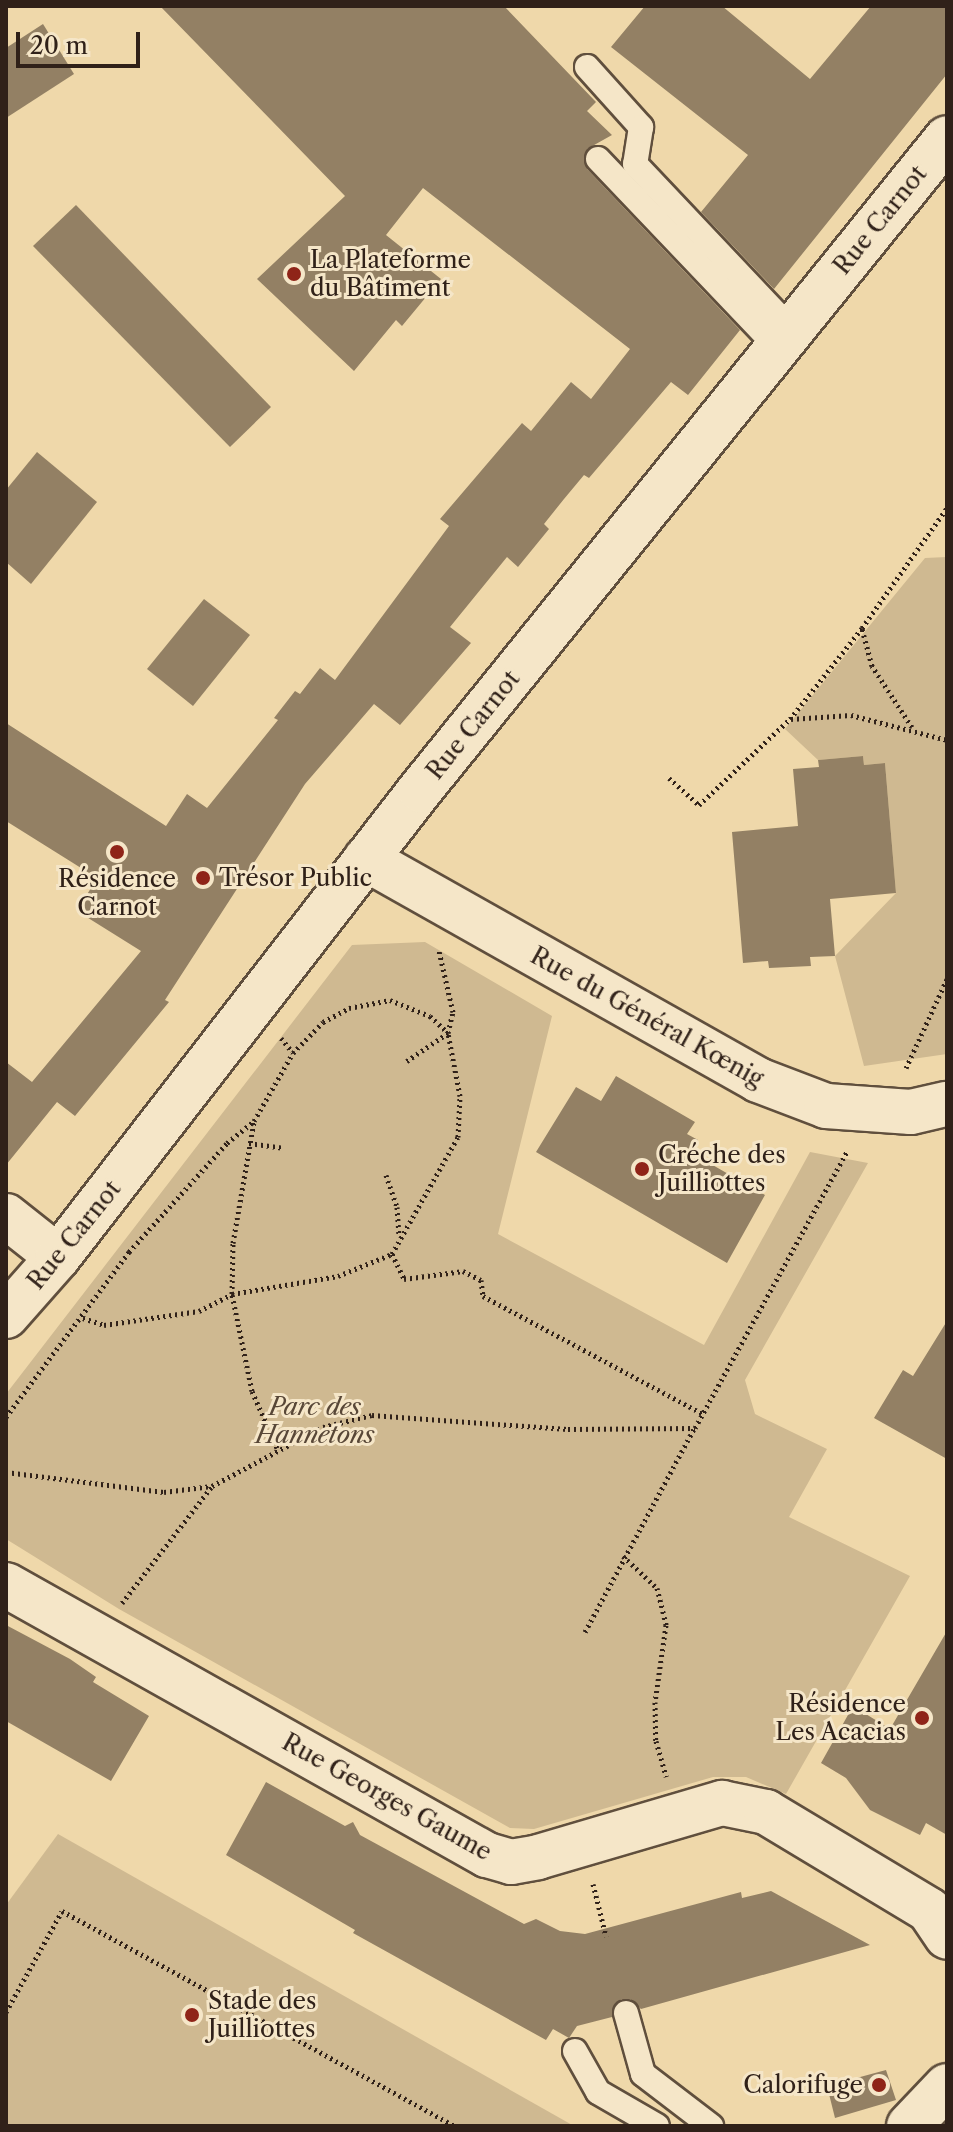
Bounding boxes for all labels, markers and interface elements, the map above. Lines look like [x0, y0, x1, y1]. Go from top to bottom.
scale bar [20, 16, 144, 66]
text: 20 m [30, 31, 88, 60]
street label: Rue Carnot [827, 160, 933, 280]
place label: La Plateforme du Bâtiment [310, 246, 471, 302]
marker: La Plateforme du Bâtiment [285, 265, 303, 283]
street label: Rue Carnot [420, 665, 526, 785]
marker: Résidence Carnot [108, 843, 126, 861]
place label: Trésor Public [219, 864, 373, 892]
place label: Résidence Carnot [58, 865, 176, 921]
marker: Trésor Public [194, 869, 212, 887]
street label: Rue du Général Kœnig [526, 941, 768, 1093]
place label: Créche des Juilliottes [658, 1141, 786, 1197]
marker: Créche des Juilliottes [633, 1160, 651, 1178]
street label: Rue Carnot [21, 1175, 127, 1295]
park label: Parc des Hannetons [255, 1393, 375, 1449]
place label: Résidence Les Acacias [774, 1690, 906, 1746]
marker: Résidence Les Acacias [913, 1709, 931, 1727]
street label: Rue Georges Gaume [277, 1727, 497, 1867]
place label: Stade des Juilliottes [208, 1987, 316, 2043]
marker: Stade des Juilliottes [183, 2006, 201, 2024]
place label: Calorifuge [743, 2071, 863, 2099]
marker: Calorifuge [870, 2076, 888, 2094]

